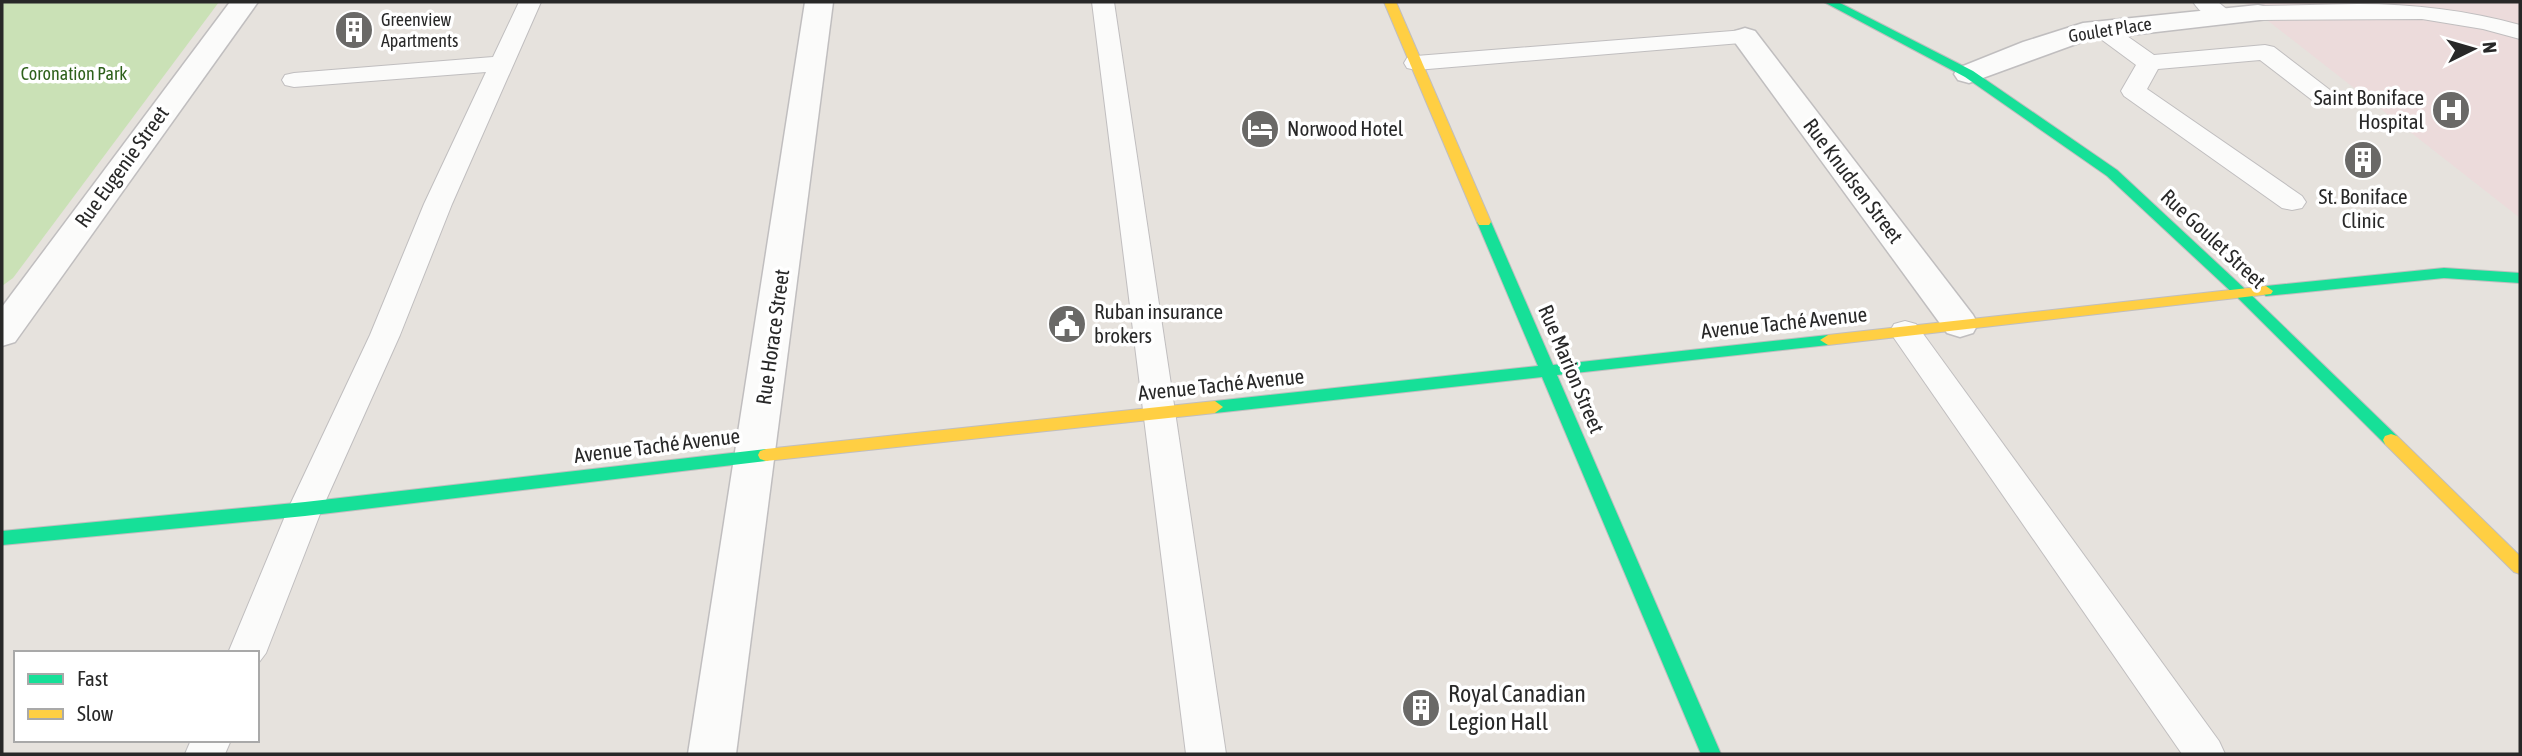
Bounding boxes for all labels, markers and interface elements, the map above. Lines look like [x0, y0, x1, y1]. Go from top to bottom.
building icon: Greenview Apartments [333, 9, 375, 51]
place label: Greenview Apartments [381, 9, 458, 51]
street label: Goulet Place [2067, 13, 2153, 46]
north arrow [2438, 14, 2508, 84]
text: N [2478, 41, 2501, 54]
park label: Coronation Park [21, 63, 127, 84]
place label: Saint Boniface Hospital [2314, 85, 2424, 133]
hospital icon: Saint Boniface Hospital [2430, 89, 2472, 131]
street label: Rue Eugenie Street [69, 101, 173, 232]
hotel icon: Norwood Hotel [1239, 108, 1281, 150]
street label: Rue Knudsen Street [1799, 113, 1908, 247]
place label: Norwood Hotel [1287, 116, 1404, 140]
building icon: St. Boniface Clinic [2342, 139, 2384, 181]
street label: Rue Goulet Street [2156, 184, 2271, 293]
place label: St. Boniface Clinic [2318, 184, 2408, 232]
street label: Rue Horace Street [751, 267, 793, 406]
place label: Ruban insurance brokers [1094, 299, 1223, 347]
street label: Rue Marion Street [1534, 301, 1610, 436]
street label: Avenue Taché Avenue [1700, 301, 1868, 343]
public building icon: Ruban insurance brokers [1046, 303, 1088, 345]
street label: Avenue Taché Avenue [1137, 363, 1305, 405]
street label: Avenue Taché Avenue [573, 423, 741, 467]
legend [14, 651, 259, 742]
text: Fast [77, 666, 108, 690]
place label: Royal Canadian Legion Hall [1448, 680, 1586, 735]
building icon: Royal Canadian Legion Hall [1400, 687, 1442, 729]
text: Slow [77, 701, 114, 725]

